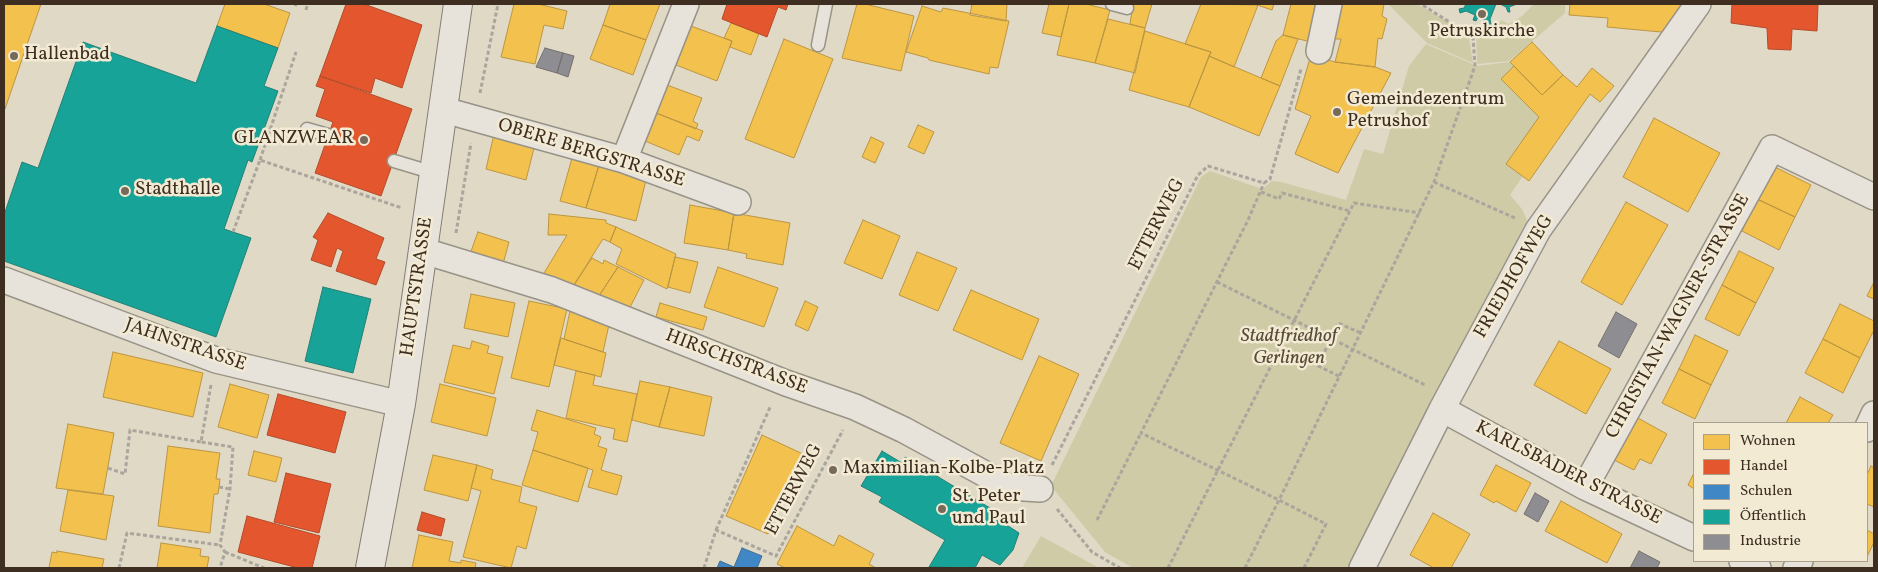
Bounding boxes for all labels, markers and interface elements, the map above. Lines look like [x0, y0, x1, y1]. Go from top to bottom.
marker: Petruskirche [1476, 8, 1488, 20]
place label: Petruskirche [1429, 22, 1535, 44]
place label: Hallenbad [24, 45, 110, 67]
marker: Hallenbad [8, 50, 20, 62]
place label: Gemeindezentrum Petrushof [1347, 90, 1505, 134]
marker: Gemeindezentrum Petrushof [1331, 106, 1343, 118]
street label: OBERE BERGSTRASSE [495, 115, 687, 193]
place label: GLANZWEAR [234, 129, 354, 151]
marker: GLANZWEAR [358, 134, 370, 146]
street label: ETTERWEG [1125, 175, 1191, 275]
place label: Stadthalle [135, 180, 220, 202]
marker: Stadthalle [119, 185, 131, 197]
street label: CHRISTIAN-WAGNER-STRASSE [1602, 191, 1756, 443]
street label: FRIEDHOFWEG [1470, 211, 1560, 343]
street label: HAUPTSTRASSE [397, 216, 439, 358]
street label: JAHNSTRASSE [121, 315, 249, 377]
street label: HIRSCHSTRASSE [662, 325, 810, 401]
park label: Stadtfriedhof Gerlingen [1241, 327, 1337, 371]
street label: KARLSBADER STRASSE [1471, 417, 1665, 531]
legend [1693, 422, 1868, 562]
text: Wohnen [1740, 431, 1796, 452]
street label: ETTERWEG [761, 440, 829, 540]
text: Handel [1740, 456, 1788, 477]
place label: Maximilian-Kolbe-Platz [843, 459, 1044, 481]
marker: Maximilian-Kolbe-Platz [827, 464, 839, 476]
text: Schulen [1740, 481, 1793, 502]
place label: St. Peter und Paul [952, 487, 1025, 531]
marker: St. Peter und Paul [936, 503, 948, 515]
text: Öffentlich [1740, 506, 1807, 527]
text: Industrie [1740, 531, 1801, 552]

